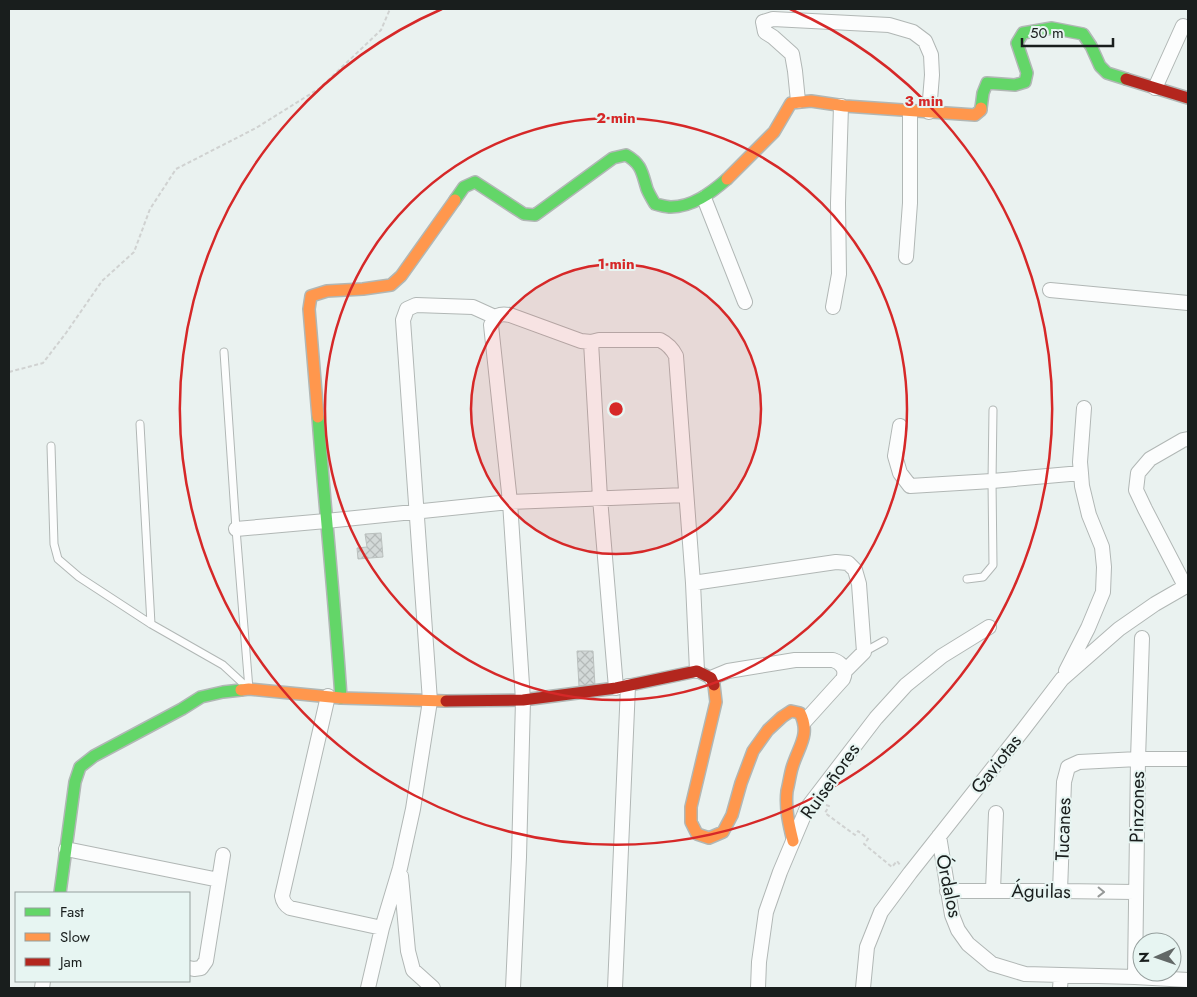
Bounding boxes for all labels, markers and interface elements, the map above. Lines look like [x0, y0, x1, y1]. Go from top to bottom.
scale bar [1022, 15, 1113, 47]
text: 50 m [1030, 22, 1064, 44]
text: 3 min [905, 90, 943, 112]
text: 2 min [596, 107, 636, 129]
text: 1 min [597, 253, 635, 275]
centre of rings [607, 400, 625, 418]
street label: Gaviotas [964, 728, 1028, 799]
street label: Ruiseñores [794, 737, 866, 824]
street label: Pinzones [1123, 771, 1151, 843]
street label: Tucanes [1048, 797, 1078, 861]
street label: Órdalos [929, 852, 969, 920]
street label: Águilas [1011, 877, 1071, 905]
one-way arrow [1097, 886, 1105, 897]
legend [15, 892, 190, 982]
text: Fast [60, 901, 84, 923]
text: Slow [60, 926, 91, 948]
north arrow [1132, 932, 1182, 982]
text: Jam [58, 951, 83, 973]
text: N [1134, 952, 1154, 963]

